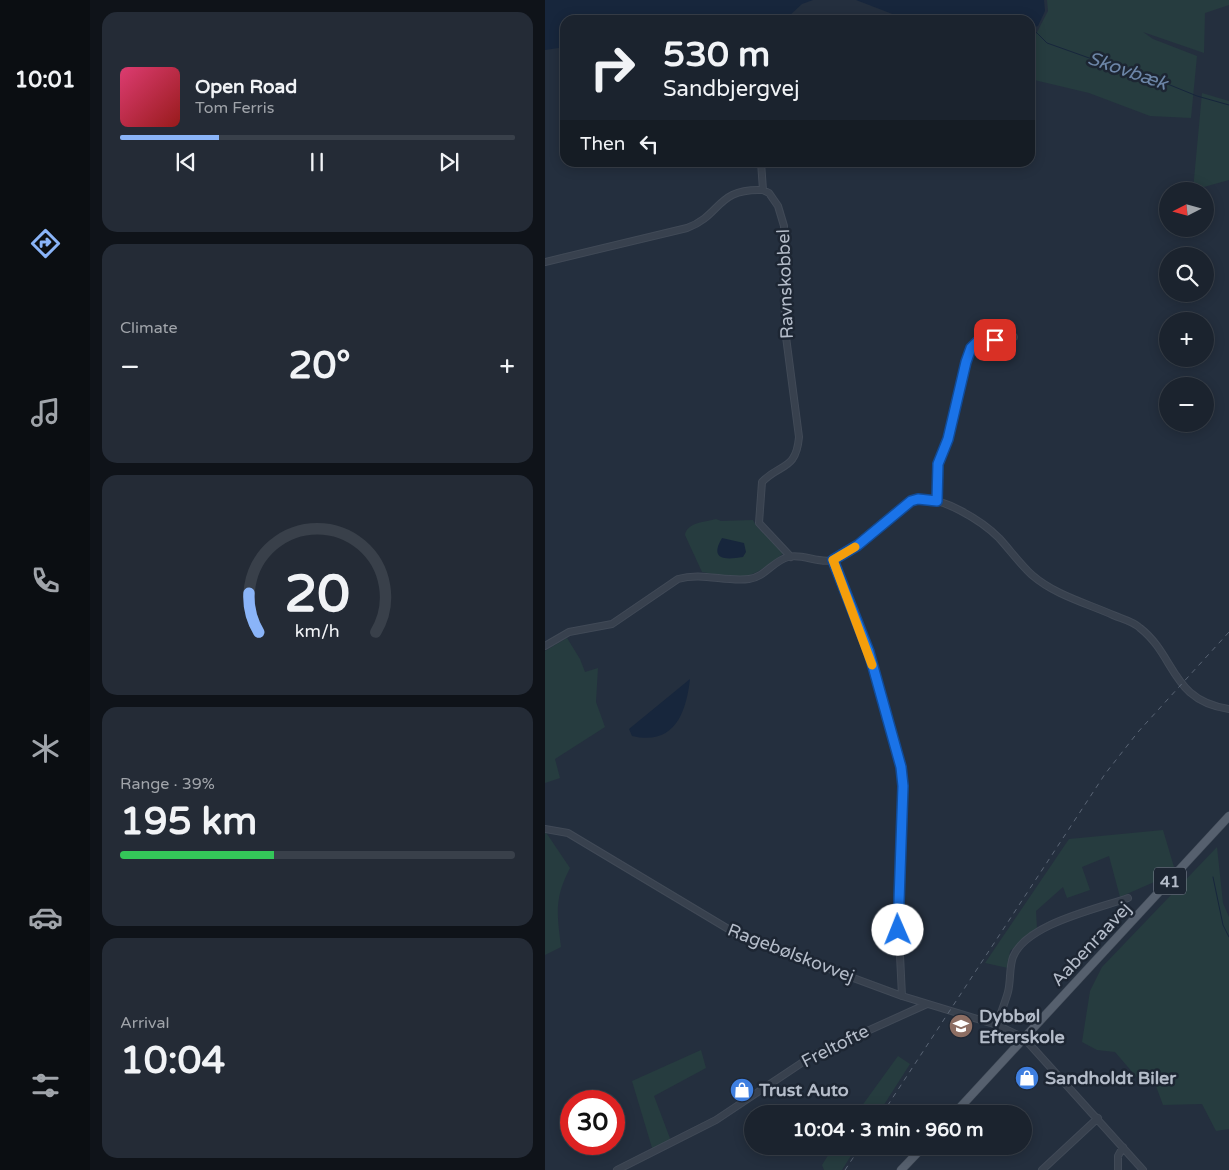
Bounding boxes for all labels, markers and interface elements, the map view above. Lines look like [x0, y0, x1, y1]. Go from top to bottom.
text: 530 m [663, 34, 770, 76]
icon: right [580, 35, 645, 100]
water label: Skovbæk [1085, 47, 1172, 95]
text: 10:01 [15, 67, 75, 93]
text: Open Road [195, 76, 297, 98]
text: Sandbjergvej [663, 76, 800, 102]
text: Tom Ferris [195, 98, 274, 118]
icon: left [635, 130, 663, 158]
text: Then [580, 133, 625, 155]
icon: previous [172, 148, 200, 176]
icon: pause [303, 148, 331, 176]
icon: next [435, 148, 463, 176]
north arrow [1159, 182, 1214, 238]
map controls [1159, 182, 1214, 432]
icon: directions [28, 226, 63, 261]
street label: Ravnskobbel [772, 229, 798, 339]
button: search [1159, 247, 1214, 302]
button: + [1159, 312, 1214, 367]
text: Climate [120, 318, 178, 338]
pin [974, 319, 1016, 361]
icon: arrive [981, 326, 1009, 354]
text: 20° [289, 343, 351, 389]
text: − [120, 350, 140, 384]
text: + [499, 350, 515, 384]
button: − [1159, 377, 1214, 432]
icon: music [28, 395, 63, 430]
icon: phone [28, 563, 63, 598]
text: 20 [285, 563, 350, 626]
text: km/h [295, 621, 340, 642]
icon: climate [28, 731, 63, 766]
text: Range · 39% [120, 774, 215, 794]
text: 195 km [120, 799, 257, 845]
road number: 41 [1154, 868, 1186, 894]
street label: Aabenraavej [1046, 897, 1136, 991]
icon: car [28, 900, 63, 935]
position arrow [871, 903, 923, 955]
street label: Ragebølskovvej [724, 919, 858, 987]
place label: Dybbøl Efterskole [979, 1005, 1065, 1048]
text: Arrival [120, 1013, 169, 1033]
school or university icon: Dybbøl Efterskole [948, 1013, 974, 1039]
street label: Freltofte [797, 1020, 873, 1072]
text: 10:04 [120, 1038, 225, 1084]
shop icon: Sandholdt Biler [1014, 1065, 1040, 1091]
place label: Sandholdt Biler [1045, 1067, 1177, 1089]
icon: filters [28, 1068, 63, 1103]
shop icon: Trust Auto [729, 1077, 755, 1103]
place label: Trust Auto [758, 1079, 849, 1101]
speed limit sign: 30 [560, 1090, 625, 1155]
text: 10:04 · 3 min · 960 m [792, 1119, 984, 1141]

